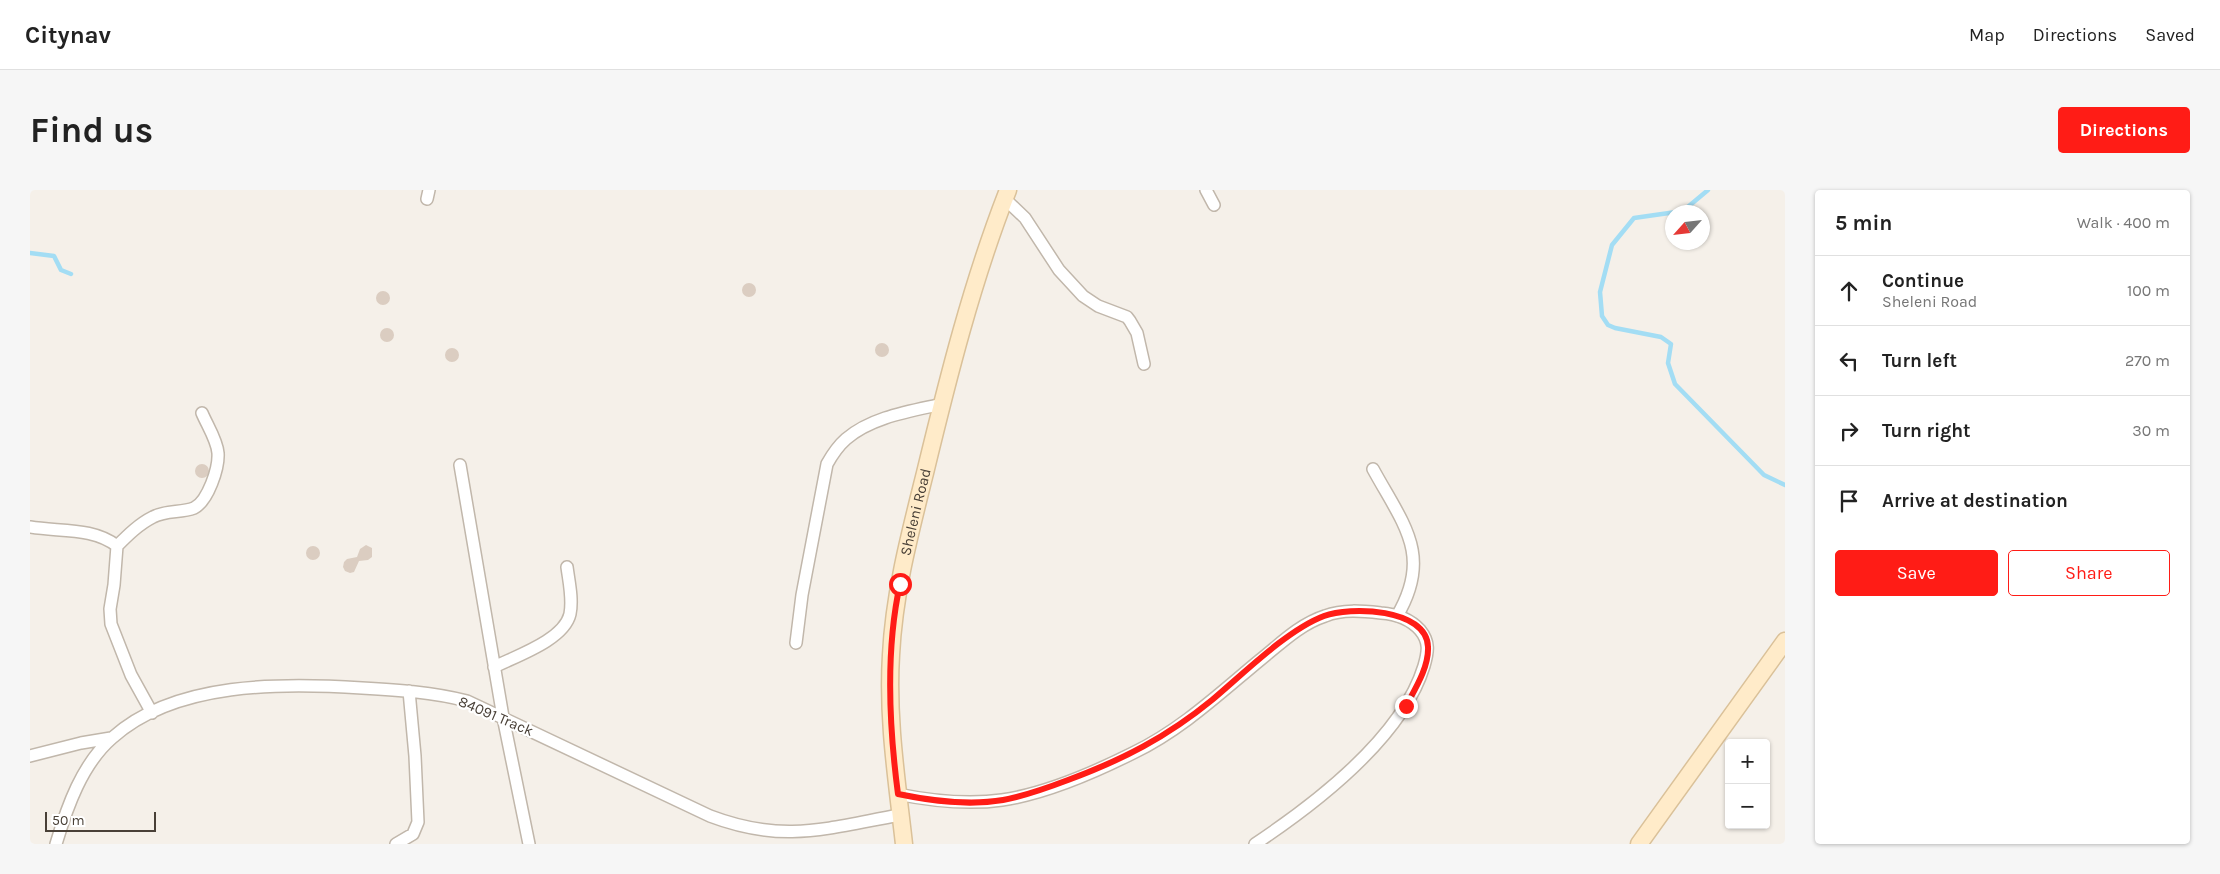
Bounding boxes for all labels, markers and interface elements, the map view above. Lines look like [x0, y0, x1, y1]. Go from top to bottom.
text: Citynav [25, 21, 111, 49]
text: Map [1969, 24, 2005, 46]
text: Directions [2033, 24, 2117, 46]
text: Saved [2145, 24, 2195, 46]
button: Directions [2058, 107, 2190, 153]
text: Find us [30, 110, 153, 151]
north arrow [1665, 205, 1710, 250]
text: 5 min [1835, 211, 1892, 235]
text: Walk · 400 m [2077, 213, 2170, 232]
text: Continue [1882, 270, 1964, 292]
icon: ahead [1835, 277, 1863, 305]
text: 100 m [2127, 281, 2170, 300]
text: Sheleni Road [1882, 292, 1977, 311]
icon: left [1835, 347, 1863, 375]
text: Turn left [1882, 350, 1957, 372]
text: 270 m [2125, 351, 2170, 370]
icon: right [1835, 417, 1863, 445]
text: Turn right [1882, 420, 1971, 442]
text: 30 m [2132, 421, 2170, 440]
street label: Sheleni Road [896, 466, 935, 557]
icon: arrive [1835, 487, 1863, 515]
text: Arrive at destination [1882, 490, 2068, 512]
button: Save [1835, 550, 1998, 596]
button: Share [2008, 550, 2170, 596]
route start [889, 573, 912, 596]
street label: 84091 Track [456, 692, 536, 740]
route end [1395, 695, 1418, 718]
map controls [1725, 739, 1770, 829]
button: + [1725, 739, 1770, 784]
button: − [1725, 784, 1770, 829]
scale bar [45, 809, 156, 832]
text: 50 m [52, 812, 85, 829]

